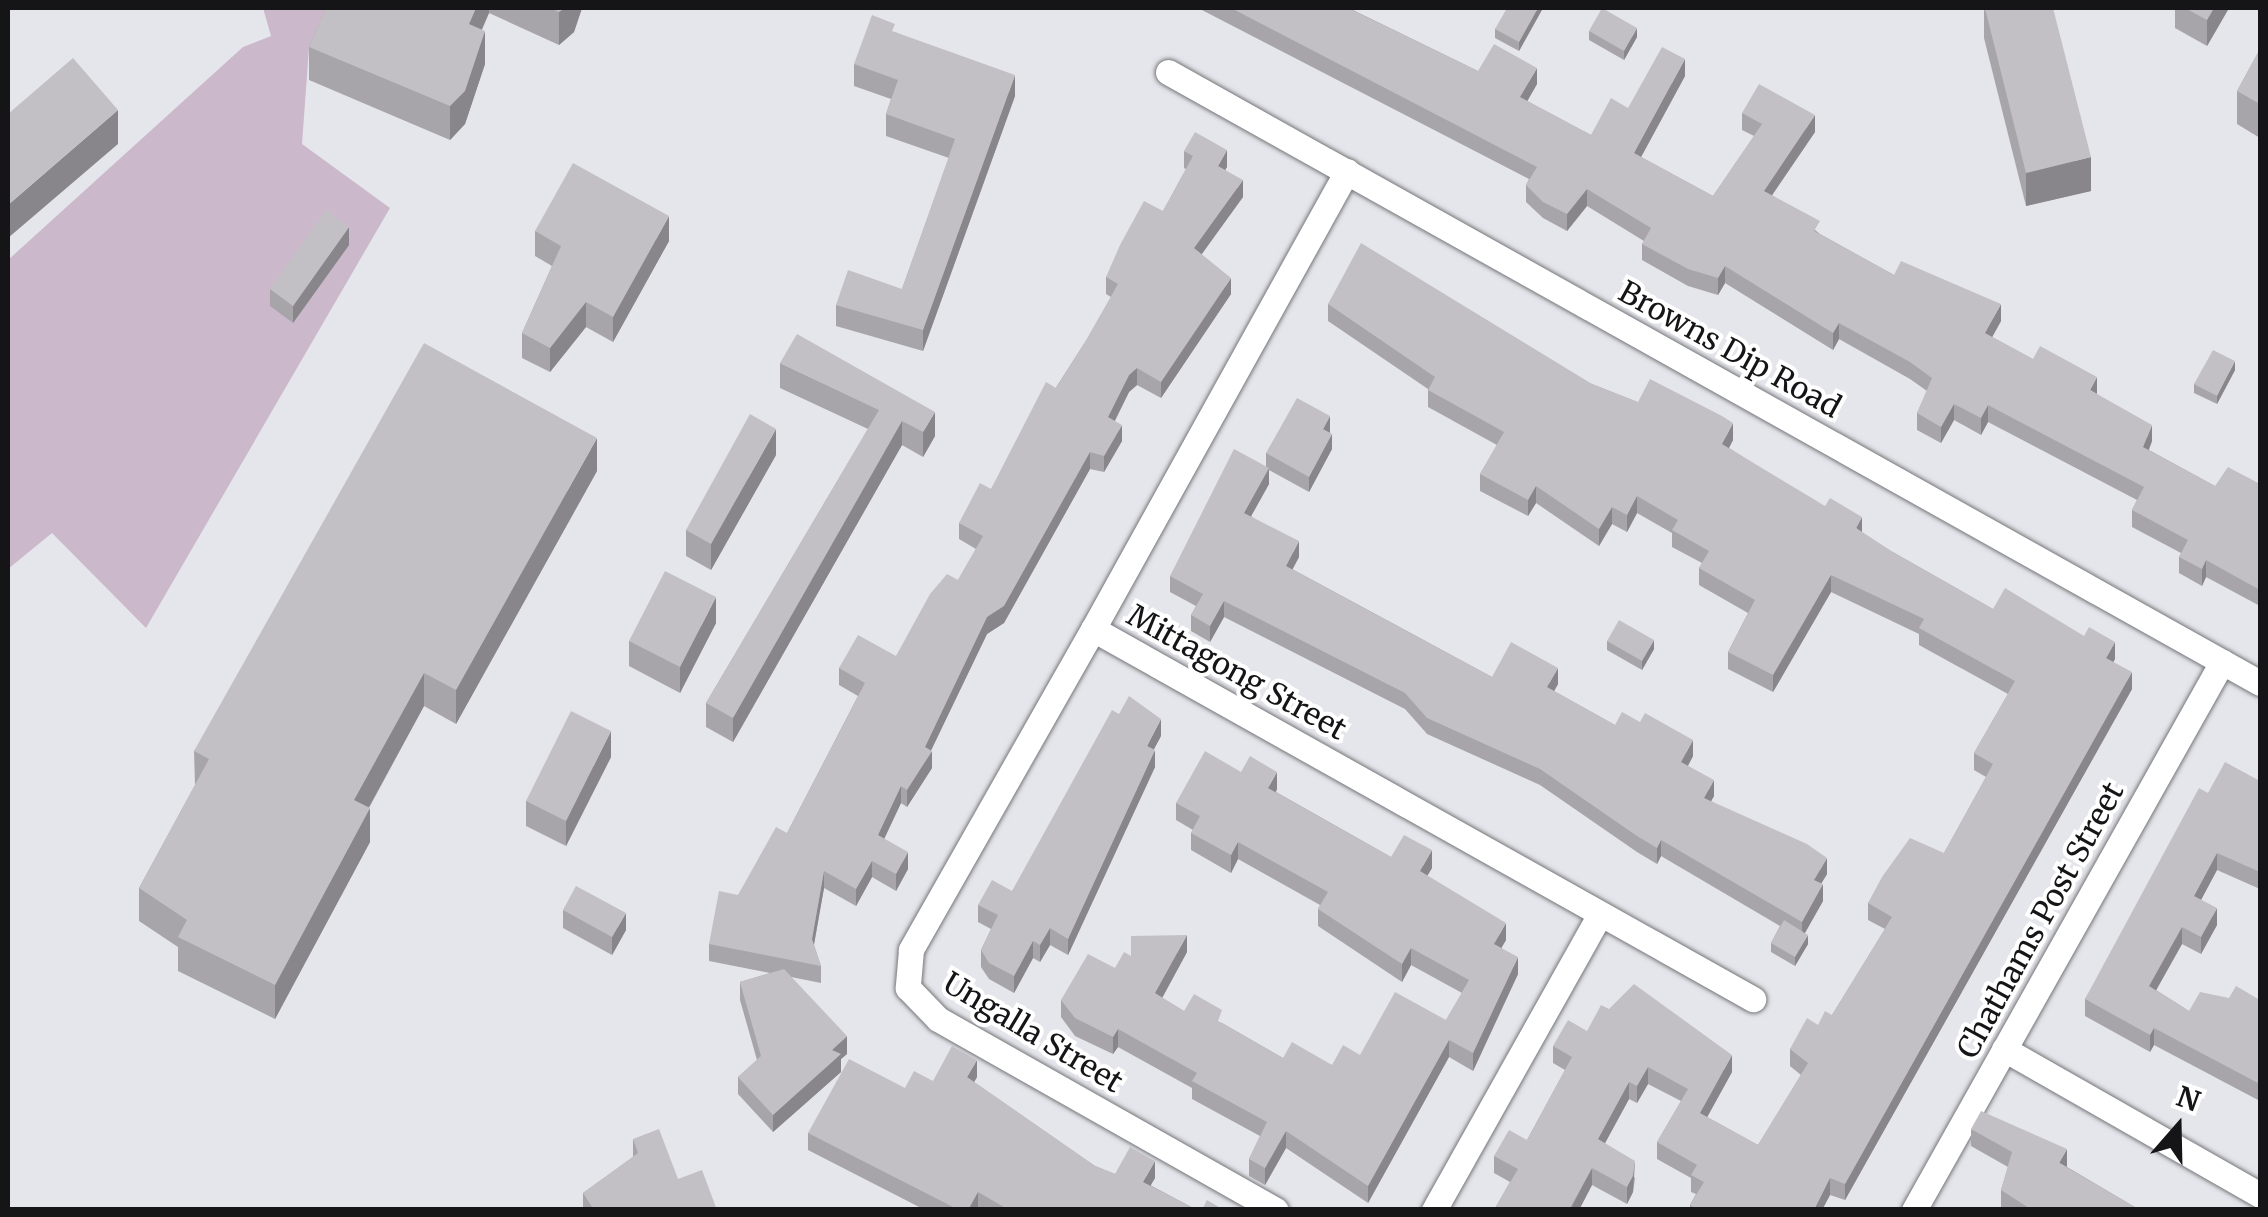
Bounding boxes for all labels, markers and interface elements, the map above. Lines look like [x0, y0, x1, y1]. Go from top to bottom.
street label: Browns Dip Road [1613, 273, 1847, 425]
street label: Mittagong Street [1121, 597, 1353, 747]
street label: Chathams Post Street [1949, 776, 2131, 1064]
street label: Ungalla Street [937, 964, 1129, 1100]
north arrow [2128, 1077, 2228, 1177]
text: N [2172, 1078, 2205, 1120]

